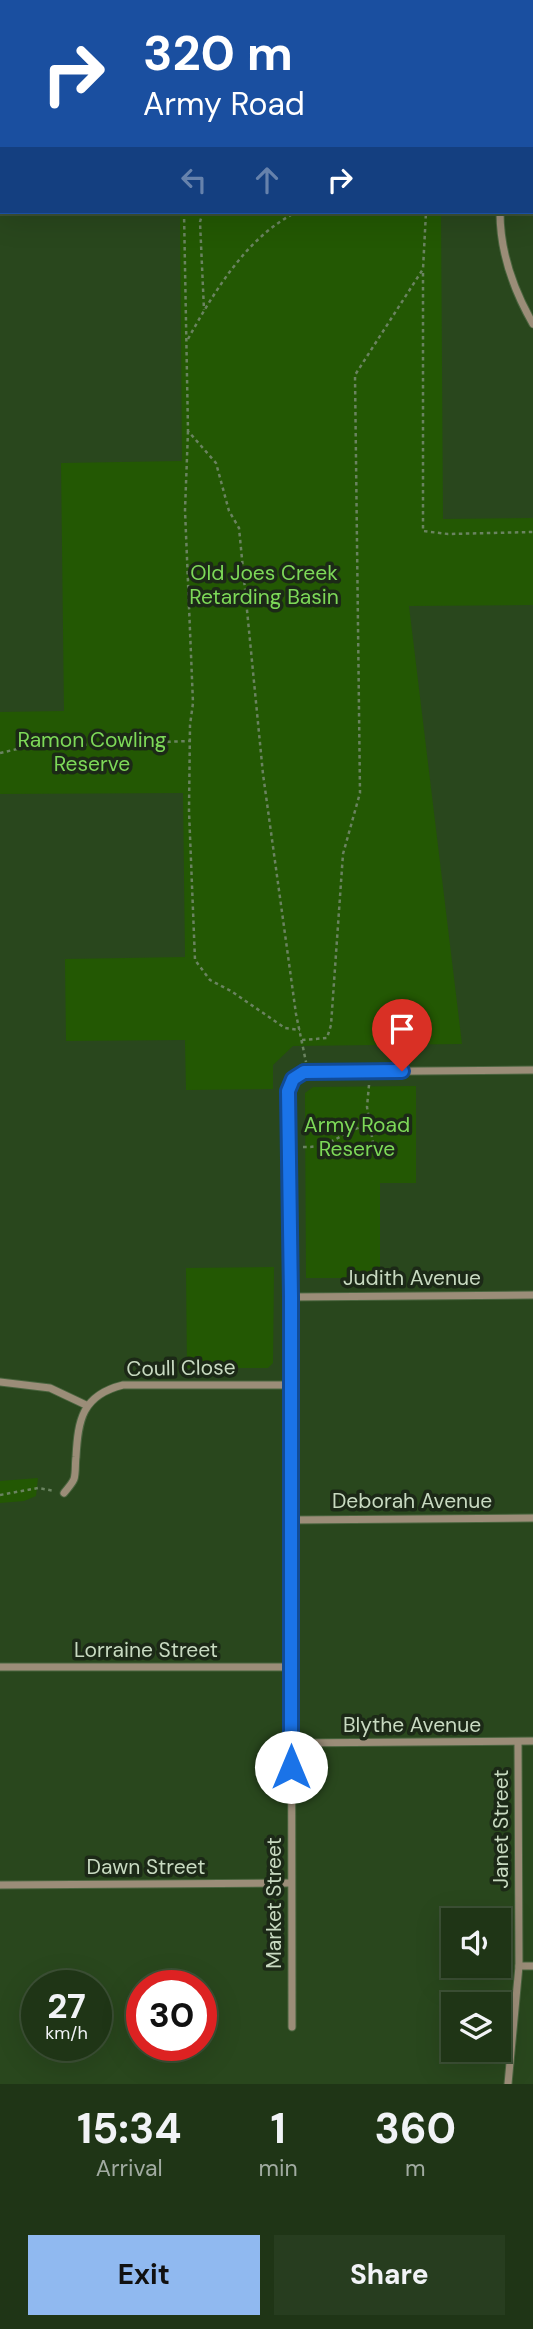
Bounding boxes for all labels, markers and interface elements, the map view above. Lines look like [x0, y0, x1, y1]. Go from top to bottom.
text: 320 m [143, 21, 293, 85]
icon: right [28, 28, 119, 119]
text: Army Road [143, 83, 305, 125]
icon: left [175, 161, 213, 199]
icon: ahead [248, 161, 286, 199]
icon: right [321, 161, 359, 199]
park label: Old Joes Creek Retarding Basin [189, 559, 339, 611]
park label: Ramon Cowling Reserve [17, 726, 167, 778]
pin [372, 999, 432, 1071]
icon: arrive [383, 1010, 421, 1048]
park label: Army Road Reserve [304, 1111, 410, 1163]
street label: Judith Avenue [343, 1264, 481, 1292]
street label: Coull Close [126, 1353, 236, 1383]
street label: Deborah Avenue [332, 1487, 492, 1515]
street label: Lorraine Street [74, 1636, 218, 1664]
street label: Blythe Avenue [343, 1711, 481, 1739]
position arrow [254, 1730, 328, 1804]
street label: Janet Street [487, 1770, 515, 1888]
street label: Market Street [260, 1837, 288, 1969]
street label: Dawn Street [87, 1853, 205, 1881]
map controls [441, 1908, 511, 2062]
button: sound [441, 1908, 511, 1978]
speed limit sign: 30 [126, 1970, 217, 2061]
text: 27 [47, 1983, 86, 2029]
button: layers [441, 1992, 511, 2062]
text: km/h [45, 2021, 88, 2045]
text: 15:34 [77, 2101, 182, 2156]
text: 1 [270, 2101, 286, 2156]
text: 360 [375, 2101, 456, 2156]
text: Arrival [96, 2153, 163, 2183]
text: min [258, 2153, 298, 2183]
text: m [405, 2153, 426, 2183]
button: Exit [28, 2235, 260, 2315]
button: Share [274, 2235, 505, 2315]

